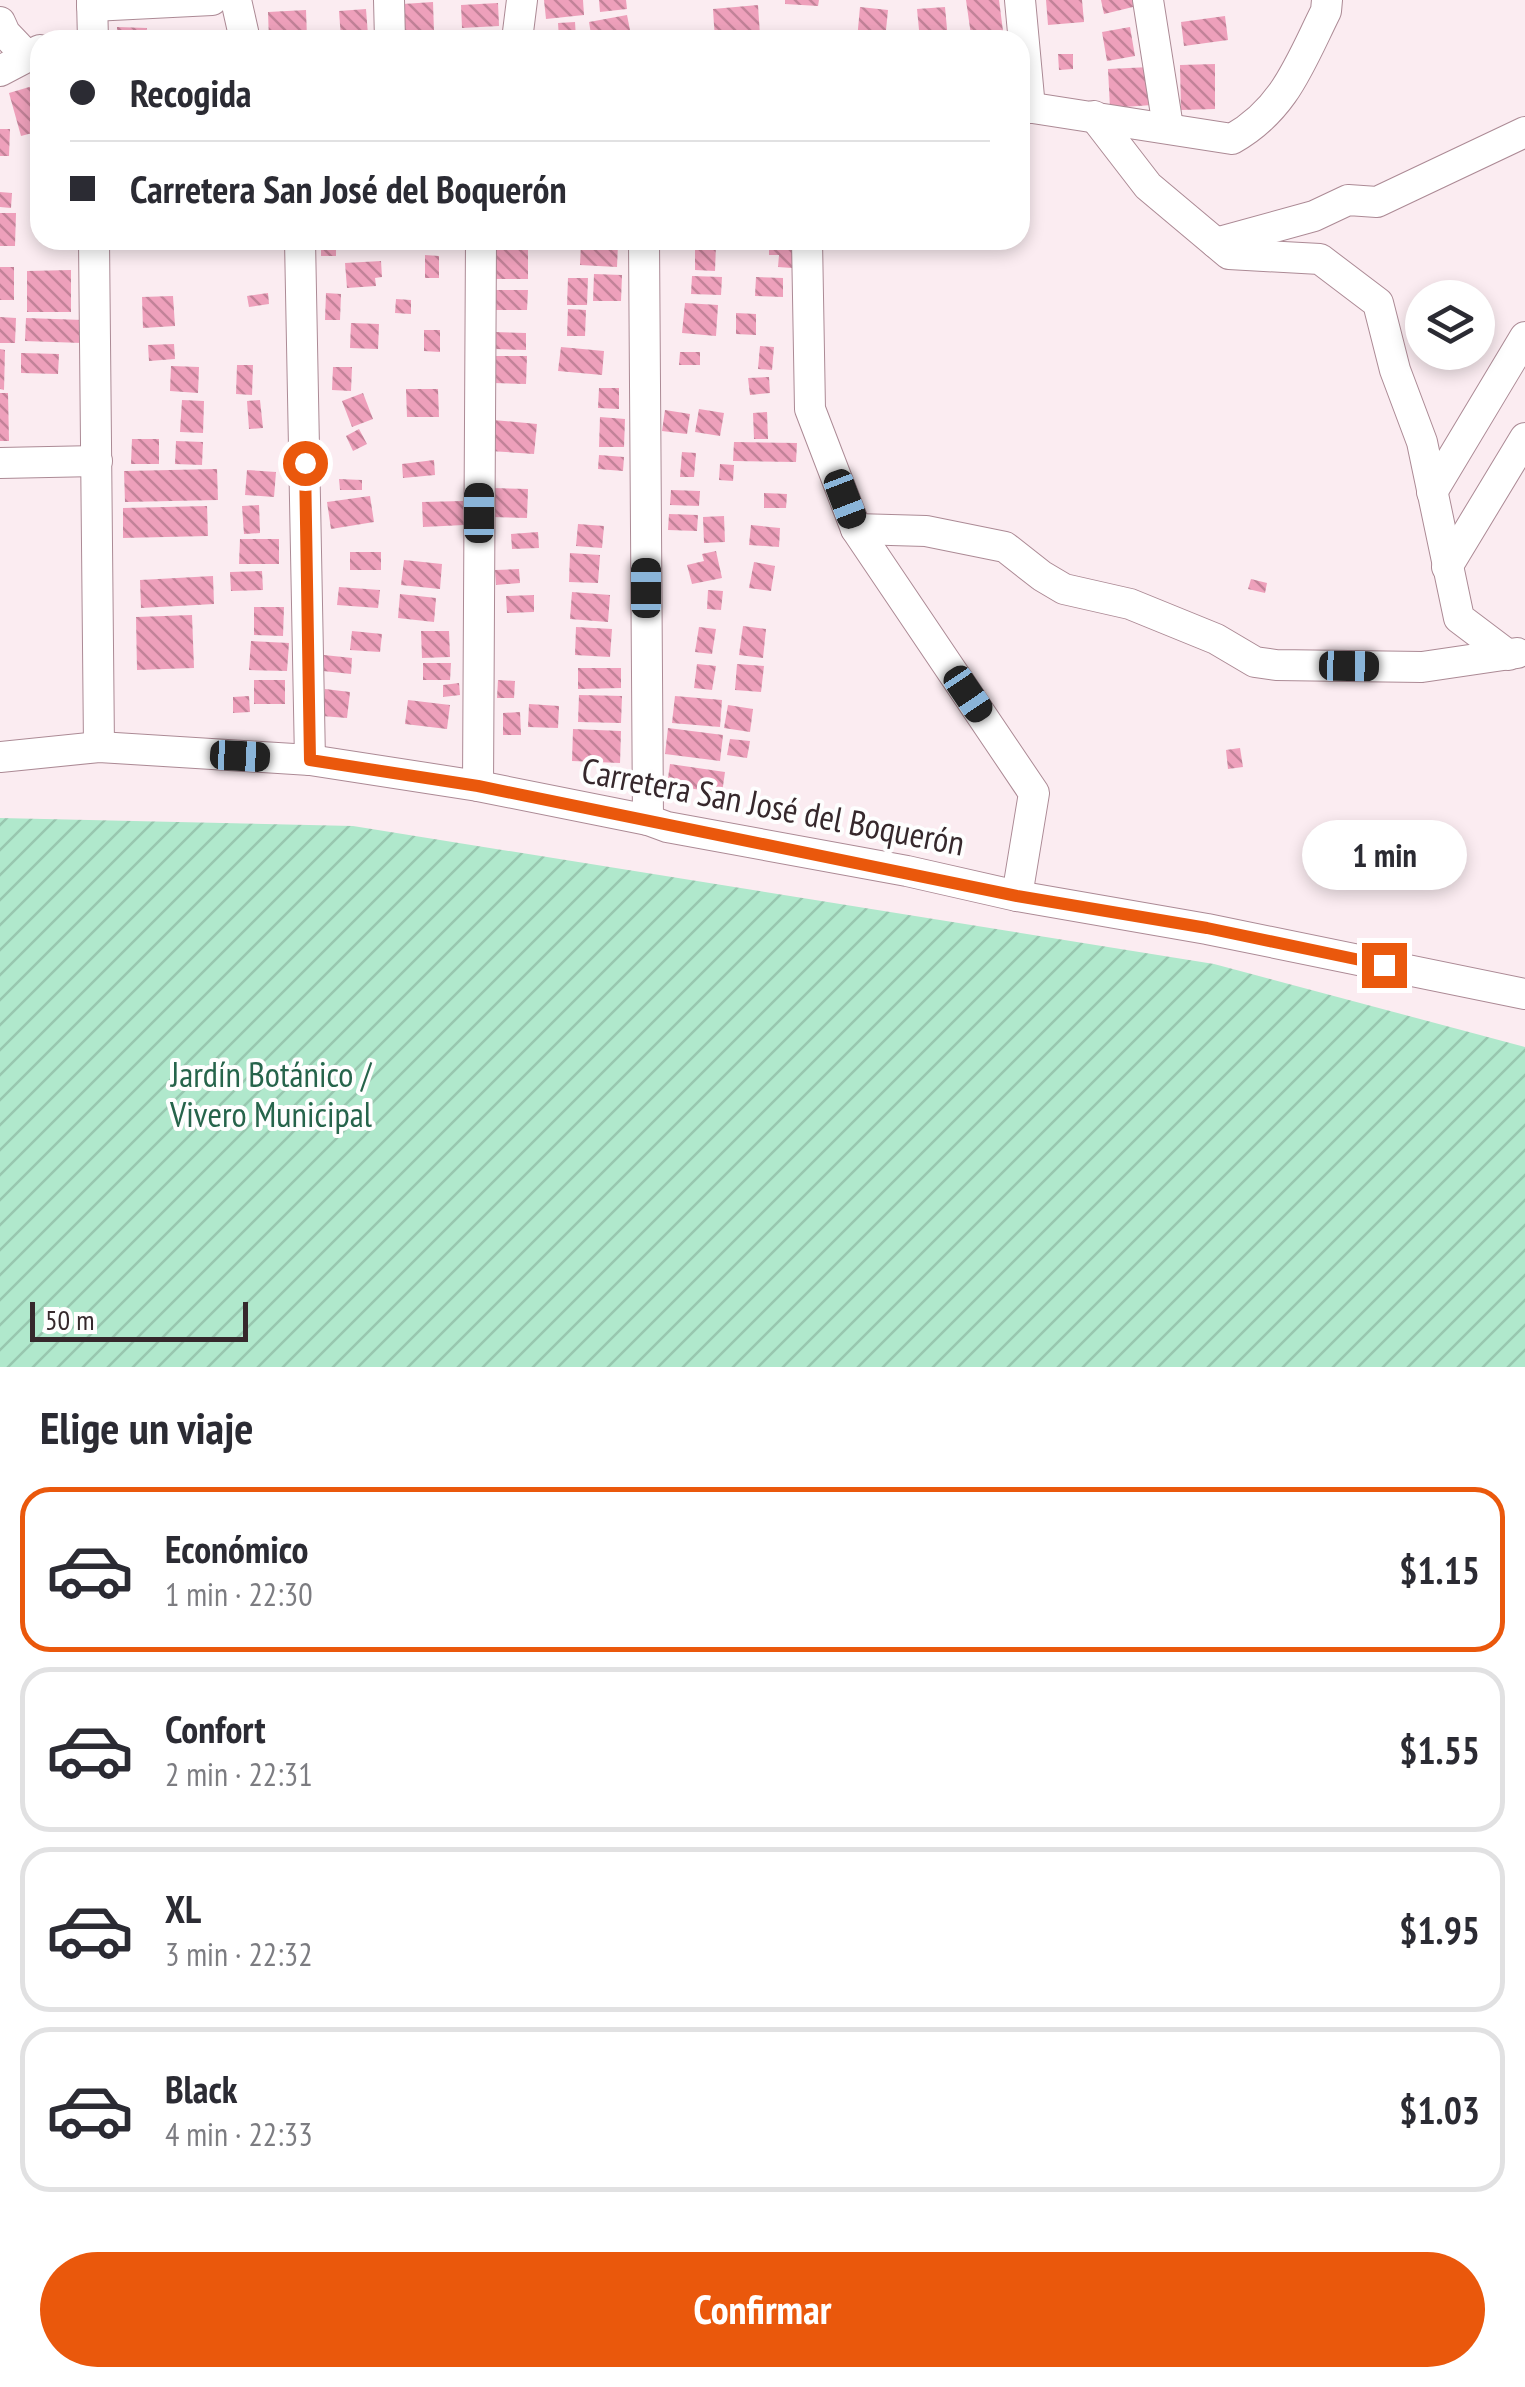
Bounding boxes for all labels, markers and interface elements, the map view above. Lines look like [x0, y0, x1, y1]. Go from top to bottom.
text: Recogida [130, 68, 252, 117]
text: Carretera San José del Boquerón [130, 164, 567, 213]
map controls [1405, 280, 1495, 370]
button: layers [1405, 280, 1495, 370]
route start [283, 441, 328, 486]
car [820, 466, 870, 532]
car [464, 483, 494, 543]
car [631, 558, 661, 618]
car [1319, 650, 1379, 682]
car [939, 661, 997, 727]
car [209, 739, 271, 773]
street label: Carretera San José del Boquerón [578, 746, 968, 866]
callout: 1 min [1302, 820, 1466, 890]
text: 1 min [1352, 834, 1417, 876]
route end [1362, 943, 1407, 988]
park label: Jardín Botánico / Vivero Municipal [169, 1051, 373, 1137]
scale bar [30, 1297, 248, 1342]
text: 50 m [45, 1301, 94, 1338]
text: Elige un viaje [40, 1398, 254, 1456]
text: Económico [165, 1524, 309, 1573]
icon: car [45, 1525, 135, 1615]
text: $1.15 [1399, 1545, 1480, 1594]
text: 1 min · 22:30 [165, 1573, 313, 1615]
text: Confort [165, 1704, 265, 1753]
icon: car [45, 1705, 135, 1795]
text: $1.55 [1399, 1725, 1480, 1774]
text: 2 min · 22:31 [165, 1753, 313, 1795]
text: XL [165, 1884, 201, 1933]
icon: car [45, 1885, 135, 1975]
text: $1.95 [1399, 1905, 1480, 1954]
text: 3 min · 22:32 [165, 1933, 313, 1975]
text: Black [165, 2064, 238, 2113]
icon: car [45, 2065, 135, 2155]
text: $1.03 [1399, 2085, 1480, 2134]
text: 4 min · 22:33 [165, 2113, 313, 2155]
button: Confirmar [40, 2252, 1485, 2367]

